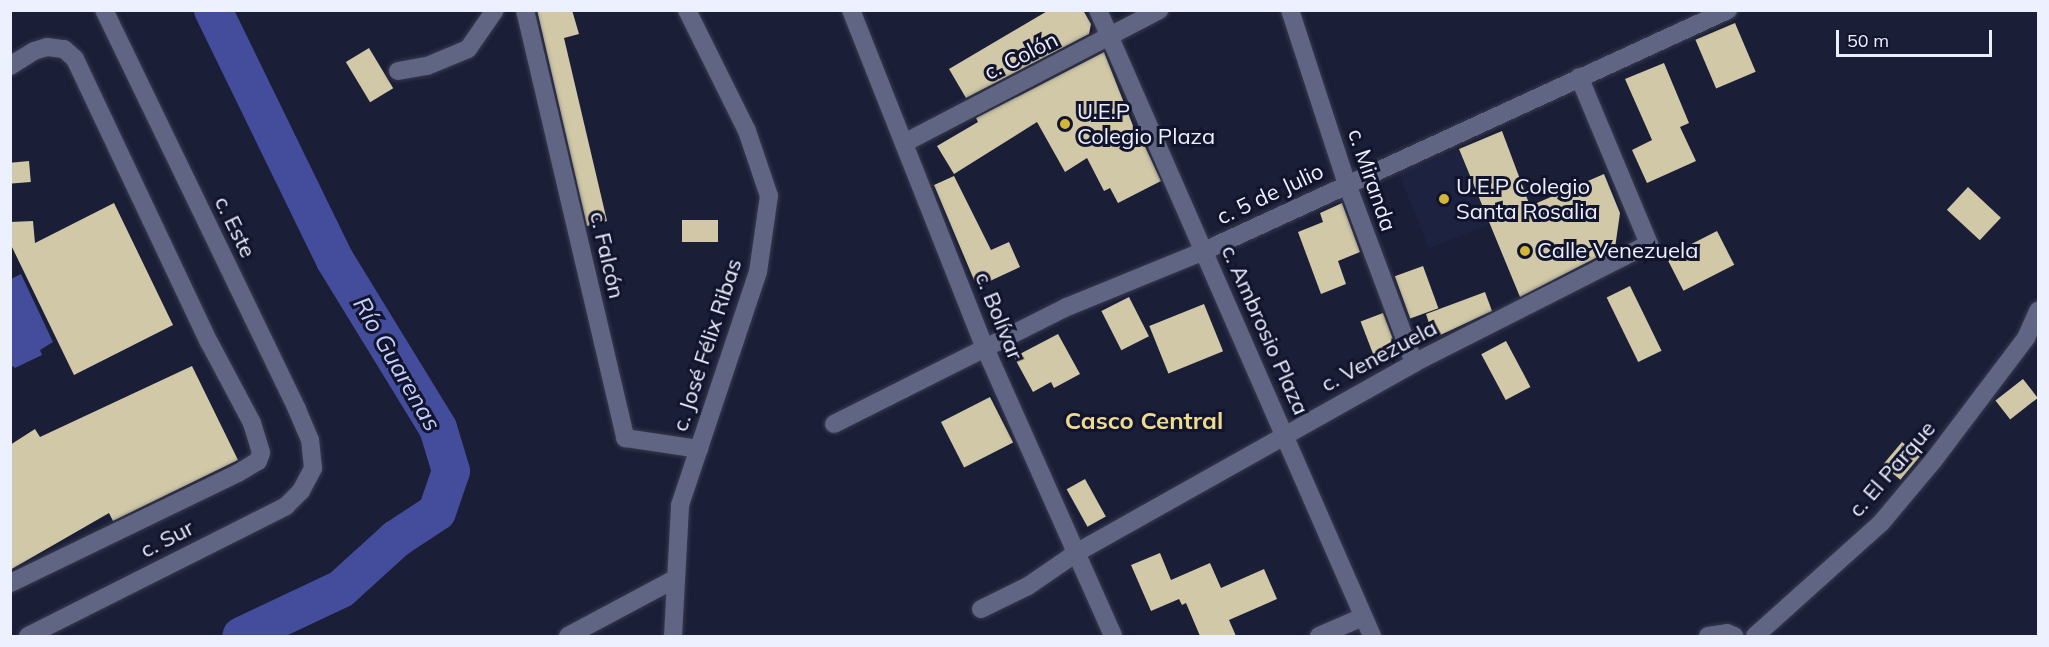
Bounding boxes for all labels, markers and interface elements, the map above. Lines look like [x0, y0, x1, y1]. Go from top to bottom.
scale bar [1839, 18, 1995, 56]
street label: c. Colón [980, 26, 1062, 86]
text: 50 m [1847, 29, 1889, 52]
place label: U.E.P Colegio Plaza [1077, 98, 1215, 150]
marker: U.E.P Colegio Plaza [1058, 117, 1072, 131]
street label: c. Miranda [1342, 125, 1402, 235]
street label: c. 5 de Julio [1212, 158, 1328, 230]
place label: U.E.P Colegio Santa Rosalia [1456, 173, 1598, 224]
street label: c. Este [209, 192, 261, 262]
marker: U.E.P Colegio Santa Rosalia [1437, 192, 1451, 206]
street label: c. Falcón [584, 209, 630, 301]
place label: Calle Venezuela [1537, 238, 1698, 264]
street label: c. Ambrosio Plaza [1216, 241, 1314, 419]
marker: Calle Venezuela [1518, 244, 1532, 258]
street label: c. José Félix Ribas [667, 255, 747, 435]
street label: c. Bolívar [969, 268, 1029, 364]
water label: Río Guarenas [347, 292, 447, 436]
street label: c. Venezuela [1317, 314, 1441, 398]
district label: Casco Central [1065, 407, 1223, 435]
street label: c. El Parque [1843, 416, 1941, 522]
street label: c. Sur [136, 514, 198, 564]

